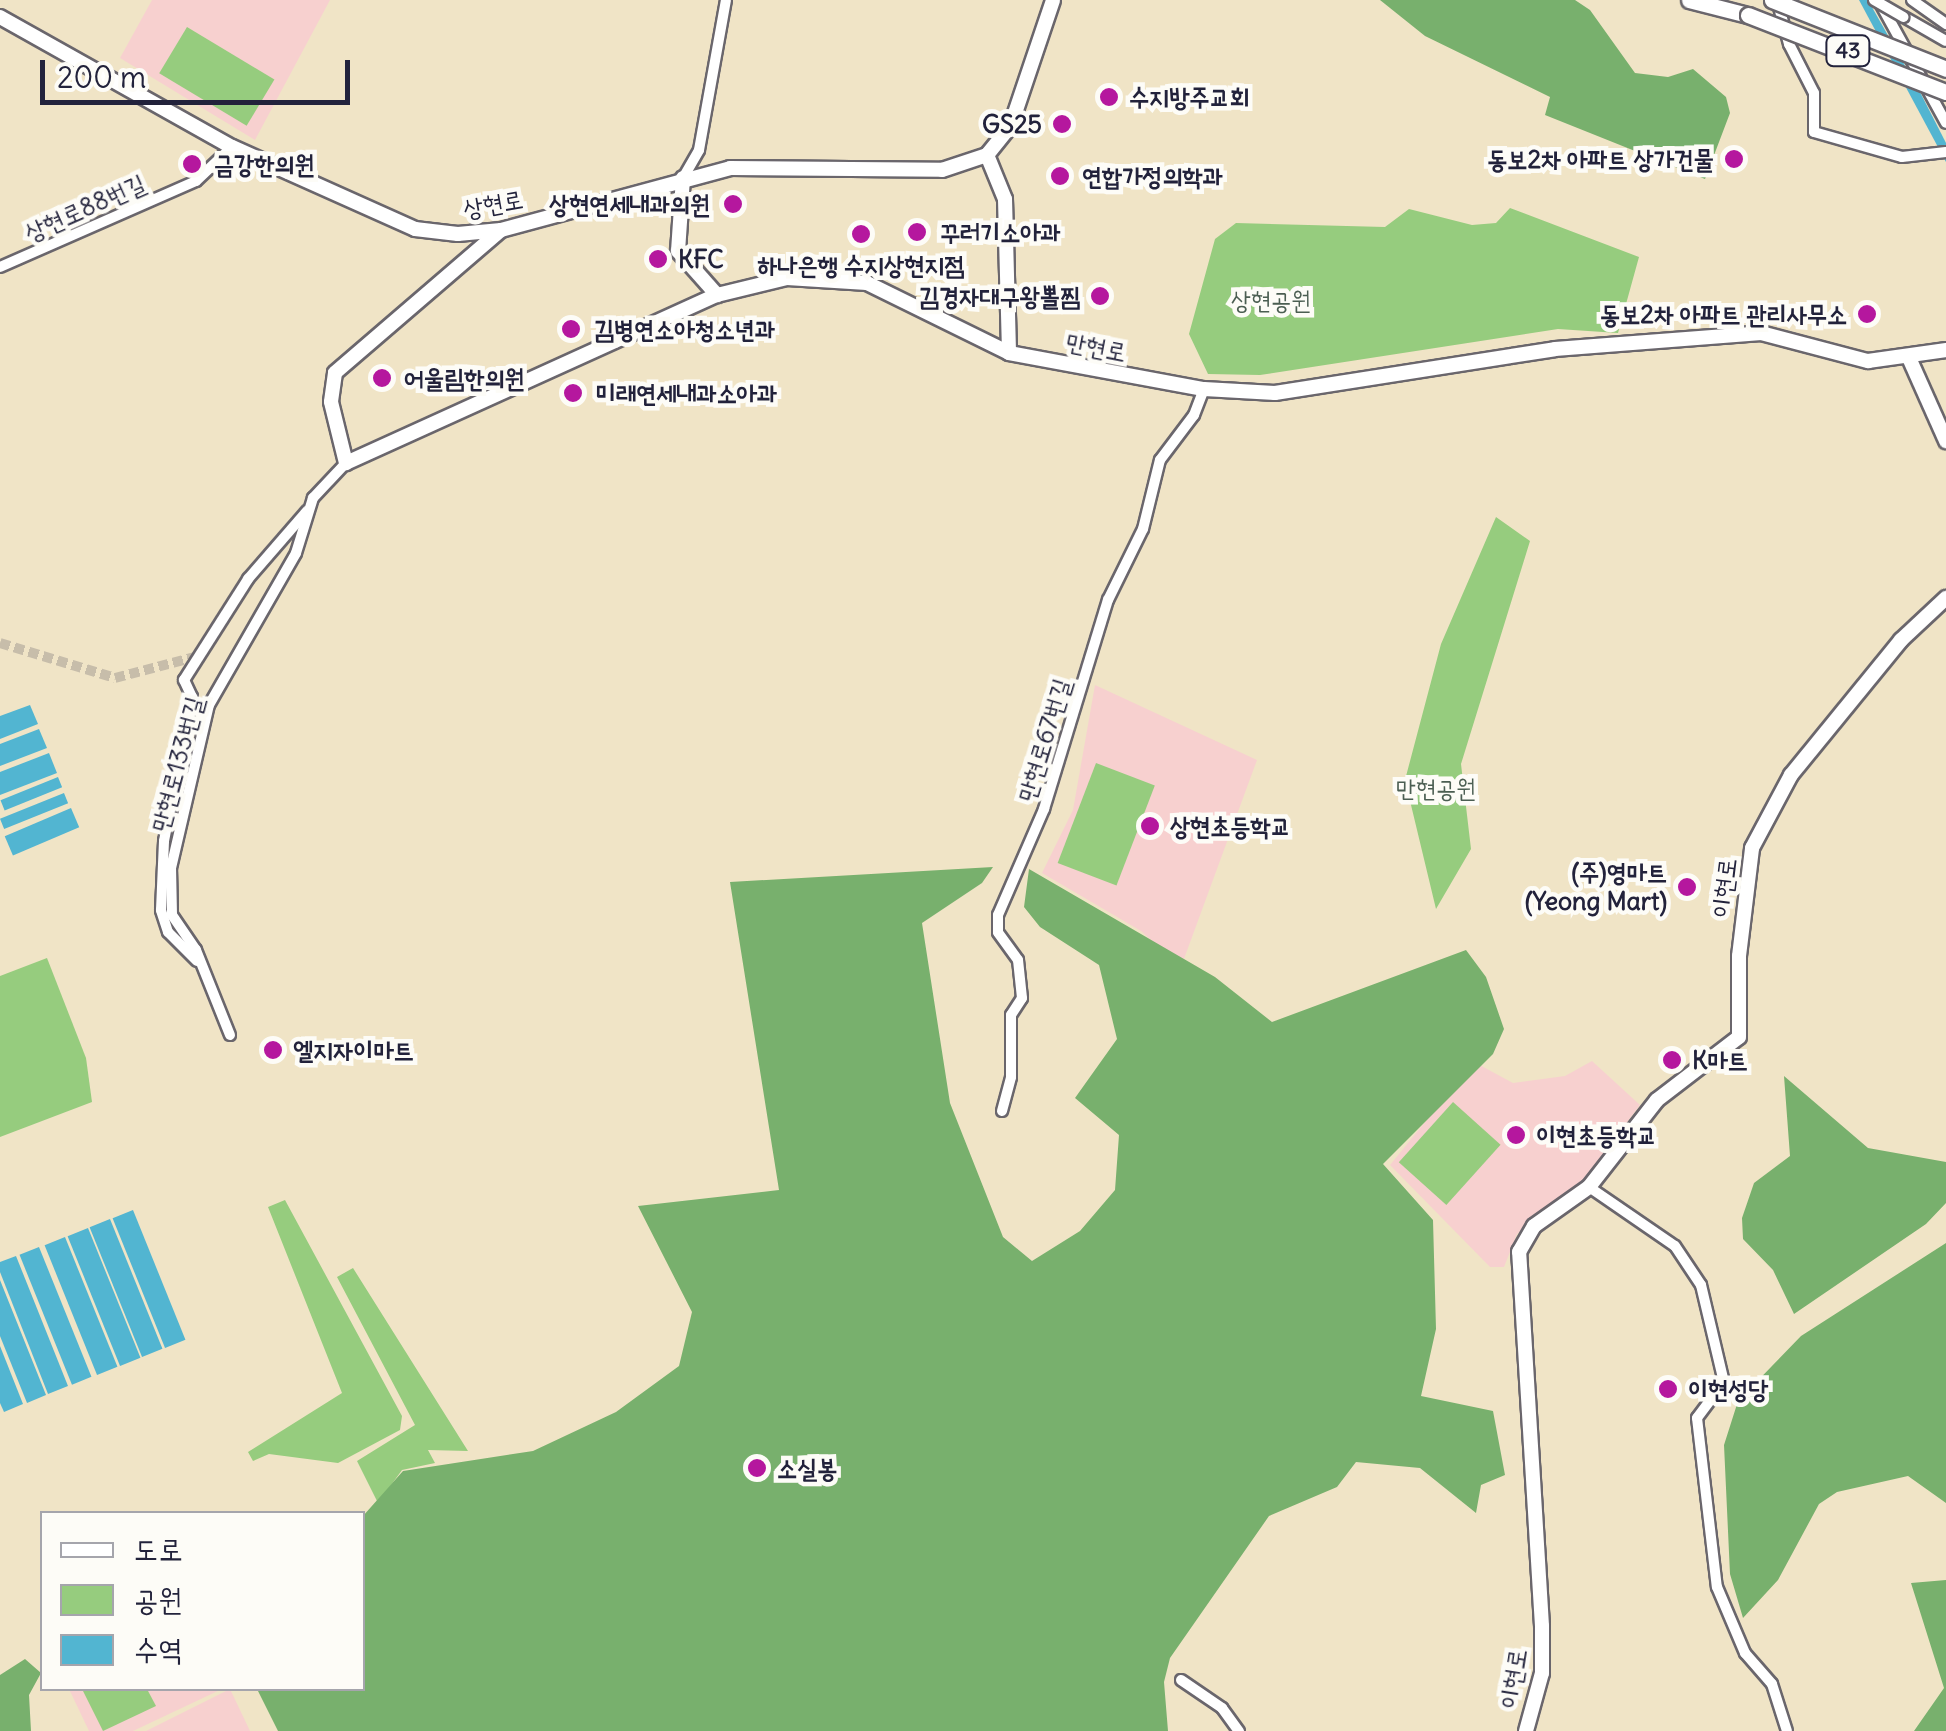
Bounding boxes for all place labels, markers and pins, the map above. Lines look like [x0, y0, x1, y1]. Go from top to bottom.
place label: 수지방주교회 [1129, 82, 1250, 112]
marker: 수지방주교회 [1098, 86, 1120, 108]
place label: GS25 [982, 109, 1042, 139]
marker: GS25 [1051, 113, 1073, 135]
place label: 동보2차 아파트 상가건물 [1487, 144, 1714, 174]
marker: 동보2차 아파트 상가건물 [1723, 148, 1745, 170]
place label: 금강한의원 [214, 149, 315, 179]
marker: 금강한의원 [179, 151, 205, 177]
place label: 연합가정의학과 [1082, 161, 1223, 191]
marker: 연합가정의학과 [1047, 163, 1073, 189]
place label: 상현연세내과의원 [549, 189, 710, 219]
marker: 상현연세내과의원 [720, 191, 746, 217]
place label: 꾸러기소아과 [940, 217, 1061, 247]
marker: 꾸러기소아과 [904, 219, 930, 245]
marker: 하나은행 수지상현지점 [850, 223, 872, 245]
place label: KFC [678, 244, 724, 274]
marker: KFC [647, 248, 669, 270]
place label: 하나은행 수지상현지점 [757, 250, 965, 280]
place label: 김경자대구왕뽈찜 [919, 281, 1080, 311]
marker: 김경자대구왕뽈찜 [1089, 285, 1111, 307]
place label: 동보2차 아파트 관리사무소 [1600, 299, 1847, 329]
marker: 동보2차 아파트 관리사무소 [1856, 303, 1878, 325]
place label: 김병연소아청소년과 [594, 314, 775, 344]
marker: 김병연소아청소년과 [558, 316, 584, 342]
place label: 어울림한의원 [404, 363, 525, 393]
marker: 어울림한의원 [369, 365, 395, 391]
place label: 미래연세내과소아과 [596, 378, 777, 408]
marker: 미래연세내과소아과 [560, 380, 586, 406]
place label: 상현초등학교 [1170, 811, 1291, 841]
marker: 상현초등학교 [1139, 815, 1161, 837]
place label: (주)영마트 (Yeong Mart) [1525, 858, 1667, 917]
marker: (주)영마트 (Yeong Mart) [1676, 876, 1698, 898]
place label: 엘지자이마트 [293, 1035, 414, 1065]
marker: 엘지자이마트 [262, 1039, 284, 1061]
place label: K마트 [1692, 1045, 1748, 1075]
marker: K마트 [1661, 1049, 1683, 1071]
place label: 이현초등학교 [1536, 1120, 1657, 1150]
marker: 이현초등학교 [1505, 1124, 1527, 1146]
place label: 이현성당 [1688, 1374, 1768, 1404]
marker: 이현성당 [1657, 1378, 1679, 1400]
place label: 소실봉 [777, 1453, 837, 1483]
marker: 소실봉 [746, 1457, 768, 1479]

